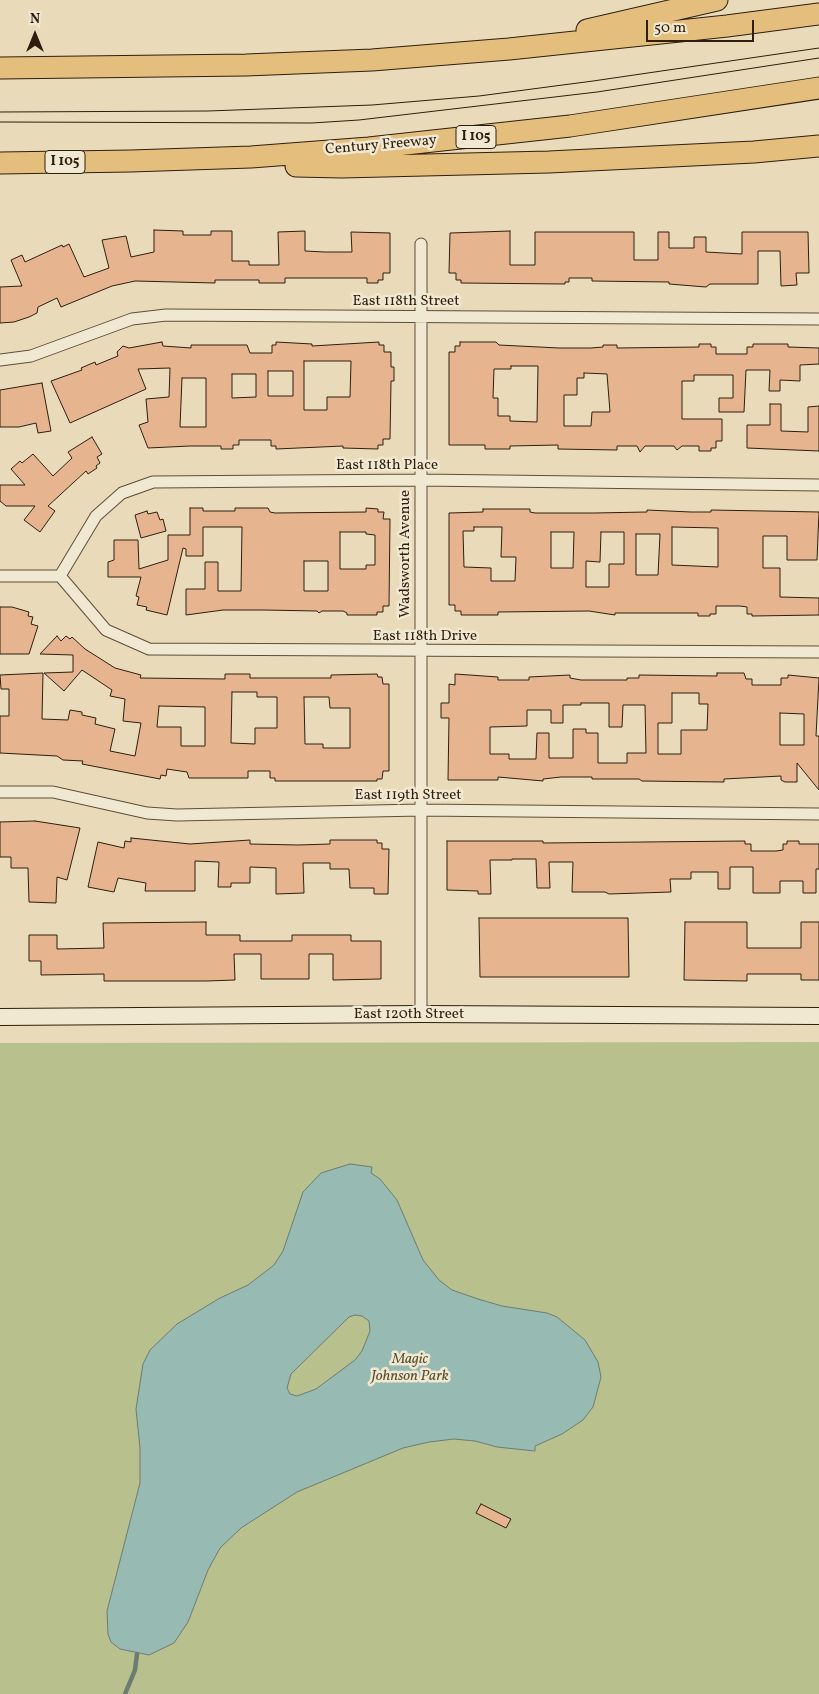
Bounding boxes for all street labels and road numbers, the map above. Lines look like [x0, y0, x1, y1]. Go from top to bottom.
road number: I 105 [456, 125, 496, 148]
street label: Century Freeway [324, 132, 438, 160]
road number: I 105 [45, 150, 85, 173]
street label: East 118th Street [353, 293, 459, 311]
street label: East 118th Place [336, 457, 438, 475]
street label: Wadsworth Avenue [397, 490, 415, 618]
street label: East 118th Drive [373, 628, 477, 646]
street label: East 119th Street [354, 787, 462, 805]
street label: East 120th Street [354, 1006, 464, 1024]

